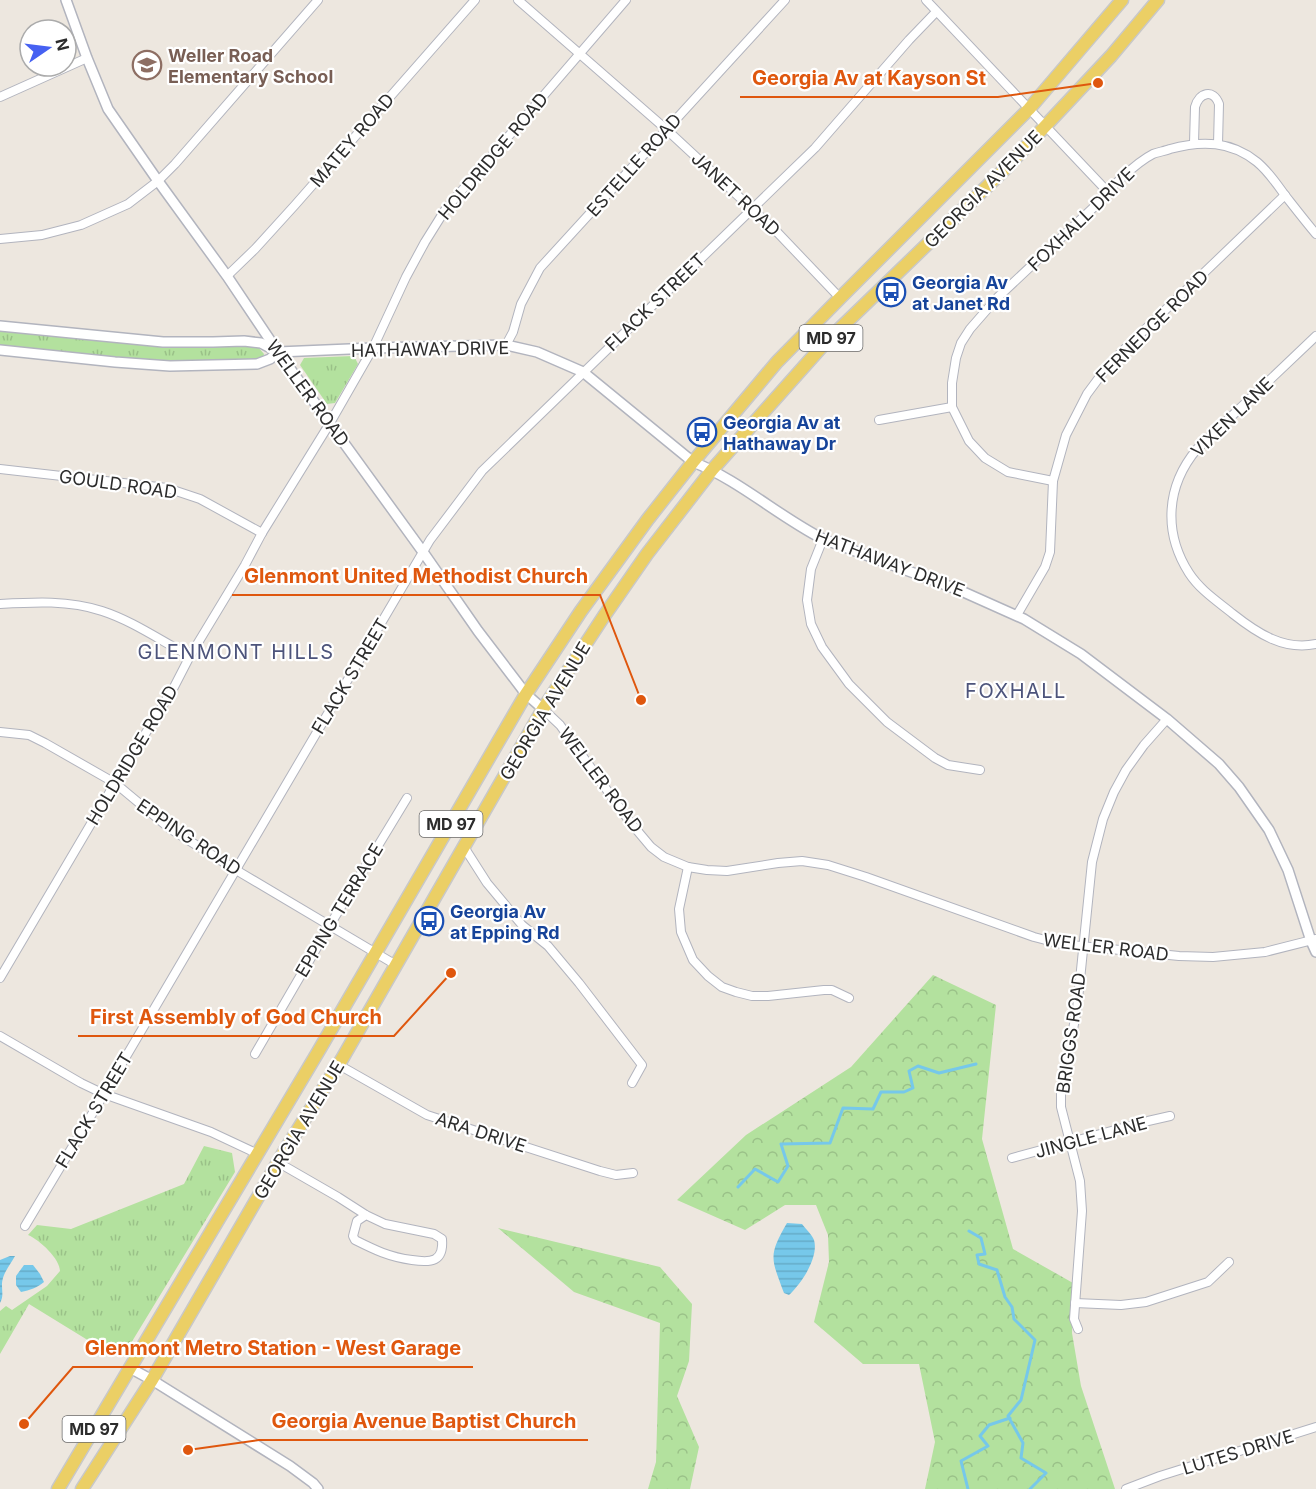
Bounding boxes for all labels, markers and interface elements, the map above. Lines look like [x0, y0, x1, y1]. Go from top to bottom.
north arrow [18, 18, 78, 78]
text: N [51, 36, 74, 53]
place label: Weller Road Elementary School [168, 45, 333, 87]
school or university icon: Weller Road Elementary School [131, 49, 163, 81]
callout: Georgia Av at Kayson St [740, 59, 998, 97]
text: Georgia Av at Kayson St [752, 66, 986, 90]
street label: HOLDRIDGE ROAD [434, 88, 552, 224]
street label: MATEY ROAD [306, 89, 398, 191]
street label: ESTELLE ROAD [582, 109, 686, 221]
street label: GEORGIA AVENUE [920, 126, 1046, 252]
street label: JANET ROAD [687, 148, 785, 240]
street label: FOXHALL DRIVE [1023, 163, 1139, 275]
street label: FLACK STREET [601, 249, 709, 355]
street label: FERNEDGE ROAD [1092, 266, 1212, 386]
place label: Georgia Av at Janet Rd [912, 272, 1010, 314]
bus stop icon: Georgia Av at Janet Rd [875, 276, 907, 308]
road number: MD 97 [800, 325, 862, 351]
street label: WELLER ROAD [262, 336, 354, 450]
street label: HATHAWAY DRIVE [351, 337, 509, 361]
street label: VIXEN LANE [1187, 373, 1277, 461]
place label: Georgia Av at Hathaway Dr [723, 412, 841, 454]
bus stop icon: Georgia Av at Hathaway Dr [686, 416, 718, 448]
street label: GOULD ROAD [58, 465, 178, 503]
street label: HATHAWAY DRIVE [812, 525, 968, 601]
callout: Glenmont United Methodist Church [232, 557, 600, 595]
text: Glenmont United Methodist Church [244, 564, 588, 588]
street label: FLACK STREET [307, 614, 393, 738]
street label: GEORGIA AVENUE [495, 638, 595, 784]
district label: GLENMONT HILLS [138, 640, 334, 664]
district label: FOXHALL [965, 679, 1067, 703]
street label: HOLDRIDGE ROAD [82, 681, 182, 829]
street label: WELLER ROAD [555, 723, 647, 837]
street label: EPPING ROAD [133, 795, 245, 879]
road number: MD 97 [420, 811, 482, 837]
street label: EPPING TERRACE [291, 839, 387, 981]
place label: Georgia Av at Epping Rd [450, 901, 560, 943]
bus stop icon: Georgia Av at Epping Rd [413, 905, 445, 937]
street label: WELLER ROAD [1042, 929, 1170, 965]
street label: BRIGGS ROAD [1052, 971, 1090, 1095]
callout: First Assembly of God Church [78, 998, 394, 1036]
text: First Assembly of God Church [90, 1005, 382, 1029]
street label: FLACK STREET [51, 1048, 137, 1172]
street label: GEORGIA AVENUE [249, 1057, 349, 1203]
street label: ARA DRIVE [433, 1107, 529, 1157]
street label: JINGLE LANE [1033, 1112, 1149, 1162]
callout: Glenmont Metro Station - West Garage [73, 1329, 473, 1367]
text: Glenmont Metro Station - West Garage [85, 1336, 461, 1360]
callout: Georgia Avenue Baptist Church [259, 1402, 588, 1440]
text: Georgia Avenue Baptist Church [272, 1409, 576, 1433]
road number: MD 97 [62, 1416, 125, 1442]
street label: LUTES DRIVE [1180, 1425, 1296, 1479]

